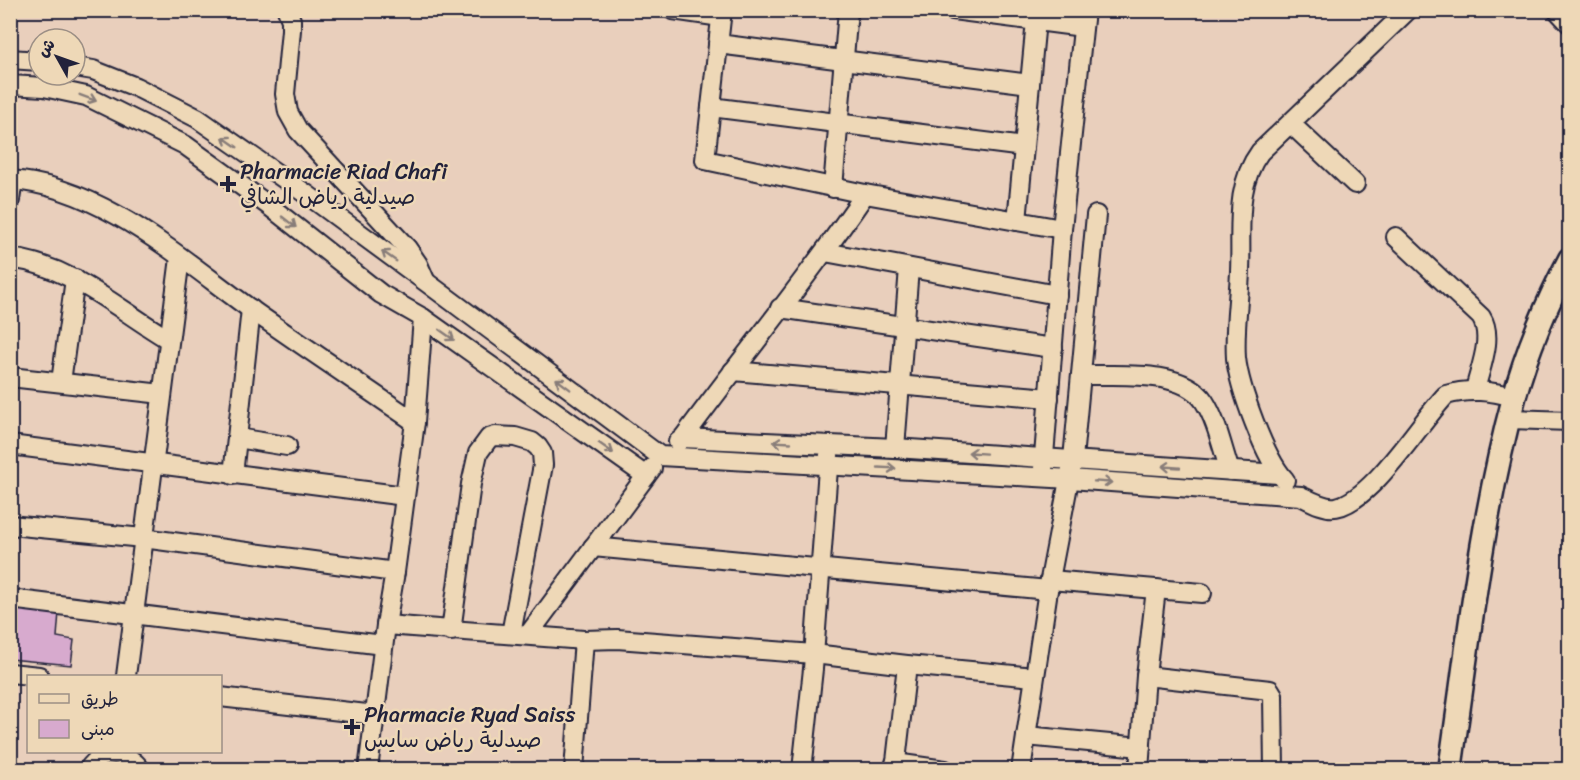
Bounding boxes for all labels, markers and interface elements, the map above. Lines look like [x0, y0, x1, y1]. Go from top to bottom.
north arrow [27, 27, 87, 87]
text: ش [29, 32, 63, 64]
one-way arrow [79, 93, 97, 104]
one-way arrow [223, 136, 239, 148]
place label: Pharmacie Riad Chafi صيدلية رياض الشافي [240, 152, 448, 216]
marker: Pharmacie Riad Chafi صيدلية رياض الشافي [221, 177, 235, 191]
one-way arrow [281, 216, 297, 229]
one-way arrow [381, 249, 397, 262]
one-way arrow [439, 329, 455, 341]
one-way arrow [555, 377, 571, 390]
one-way arrow [773, 437, 793, 448]
one-way arrow [598, 442, 614, 454]
one-way arrow [967, 448, 987, 459]
one-way arrow [1162, 461, 1182, 472]
one-way arrow [877, 463, 897, 474]
one-way arrow [1092, 477, 1112, 488]
legend [27, 675, 222, 753]
text: طريق [81, 683, 119, 715]
place label: Pharmacie Ryad Saiss صيدلية رياض سايس [364, 695, 576, 759]
text: مبنى [81, 713, 115, 745]
marker: Pharmacie Ryad Saiss صيدلية رياض سايس [345, 720, 359, 734]

